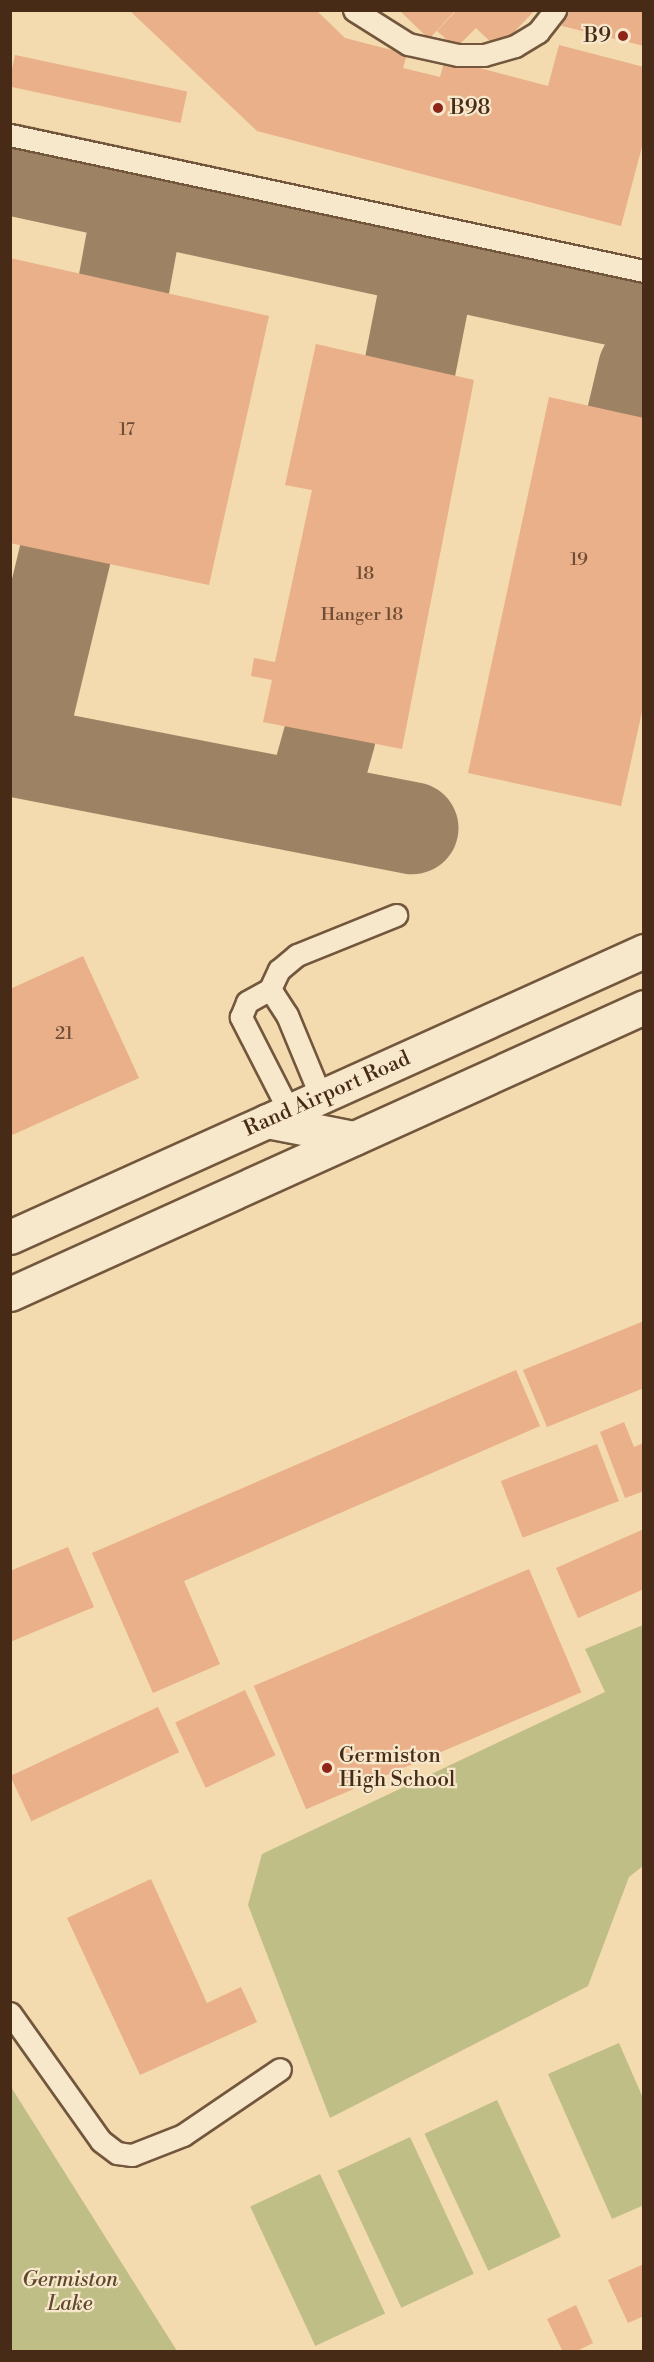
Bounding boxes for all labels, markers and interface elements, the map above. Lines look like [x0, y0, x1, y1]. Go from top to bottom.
place label: B9 [584, 23, 611, 49]
marker: B9 [616, 29, 630, 43]
place label: B98 [450, 95, 490, 121]
marker: B98 [431, 101, 445, 115]
house number: 17 [119, 419, 135, 441]
house number: 19 [570, 549, 588, 571]
house number: 18 [356, 563, 374, 585]
house number: Hanger 18 [321, 604, 403, 626]
house number: 21 [55, 1023, 73, 1045]
street label: Rand Airport Road [240, 1046, 414, 1142]
place label: Germiston High School [339, 1743, 455, 1793]
marker: Germiston High School [320, 1761, 334, 1775]
park label: Germiston Lake [22, 2267, 118, 2317]

